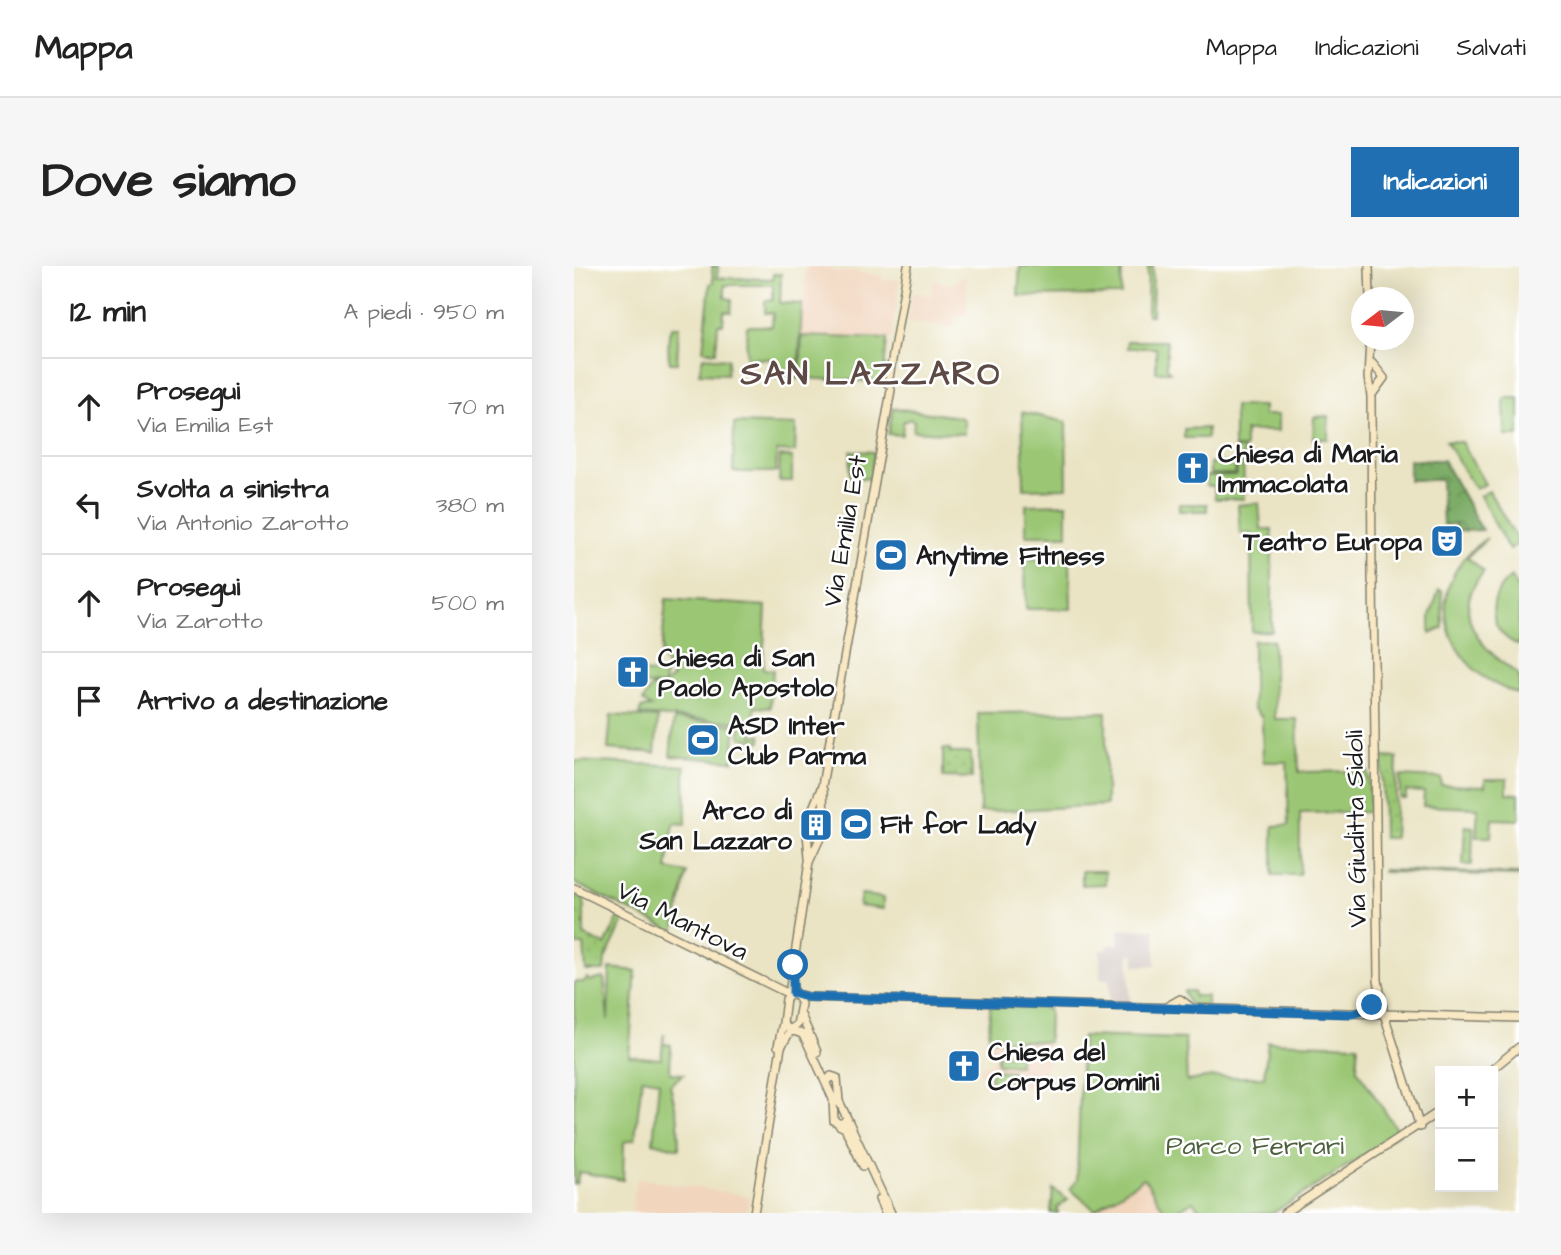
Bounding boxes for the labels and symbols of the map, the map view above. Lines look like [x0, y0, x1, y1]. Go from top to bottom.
north arrow [1351, 287, 1414, 350]
district label: SAN LAZZARO [740, 351, 1001, 397]
place label: Chiesa di Maria Immacolata [1218, 436, 1399, 502]
church icon: Chiesa di Maria Immacolata [1174, 449, 1212, 487]
street label: Via Emilia Est [814, 452, 876, 610]
theatre icon: Teatro Europa [1428, 522, 1466, 560]
place label: Teatro Europa [1242, 524, 1423, 560]
sports icon: Anytime Fitness [872, 536, 910, 574]
place label: Anytime Fitness [916, 538, 1105, 577]
place label: Chiesa di San Paolo Apostolo [658, 640, 835, 706]
church icon: Chiesa di San Paolo Apostolo [614, 653, 652, 691]
place label: ASD Inter Club Parma [728, 708, 867, 774]
sports icon: ASD Inter Club Parma [684, 721, 722, 759]
street label: Via Giuditta Sidoli [1336, 730, 1376, 928]
place label: Arco di San Lazzaro [638, 793, 792, 859]
sports icon: Fit for Lady [837, 805, 875, 843]
building icon: Arco di San Lazzaro [797, 806, 835, 844]
place label: Fit for Lady [880, 807, 1037, 846]
street label: Via Mantova [610, 872, 755, 969]
route start [777, 949, 808, 980]
route end [1356, 989, 1387, 1020]
place label: Chiesa del Corpus Domini [988, 1034, 1159, 1100]
church icon: Chiesa del Corpus Domini [945, 1047, 983, 1085]
park label: Parco Ferrari [1166, 1128, 1344, 1164]

